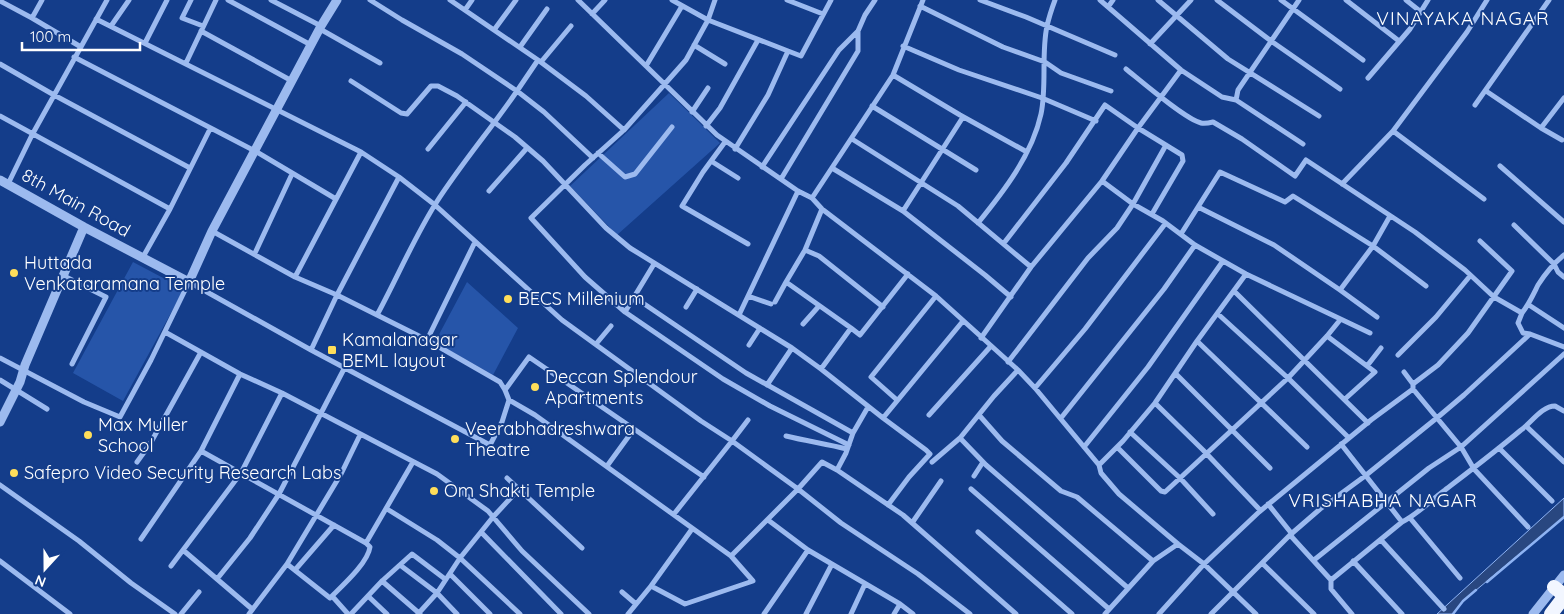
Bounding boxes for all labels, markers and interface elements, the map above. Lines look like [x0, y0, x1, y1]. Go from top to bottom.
district label: VINAYAKA NAGAR [1376, 6, 1550, 30]
scale bar [22, 20, 140, 52]
text: 100 m [30, 27, 71, 46]
street label: 8th Main Road [18, 163, 135, 242]
place label: Huttada Venkataramana Temple [24, 251, 225, 295]
marker: Huttada Venkataramana Temple [8, 267, 20, 279]
place label: BECS Millenium [518, 287, 645, 310]
marker: BECS Millenium [502, 293, 514, 305]
place label: Kamalanagar BEML layout [342, 328, 458, 372]
marker: Kamalanagar BEML layout [326, 344, 338, 356]
place label: Deccan Splendour Apartments [545, 365, 698, 409]
marker: Deccan Splendour Apartments [529, 381, 541, 393]
place label: Max Muller School [98, 413, 188, 457]
place label: Veerabhadreshwara Theatre [465, 417, 635, 461]
marker: Max Muller School [82, 429, 94, 441]
marker: Veerabhadreshwara Theatre [449, 433, 461, 445]
place label: Safepro Video Security Research Labs [24, 461, 341, 484]
marker: Safepro Video Security Research Labs [8, 467, 20, 479]
place label: Om Shakti Temple [444, 479, 595, 502]
marker: Om Shakti Temple [428, 485, 440, 497]
district label: VRISHABHA NAGAR [1288, 488, 1478, 512]
north arrow [20, 544, 70, 594]
text: N [32, 571, 48, 591]

